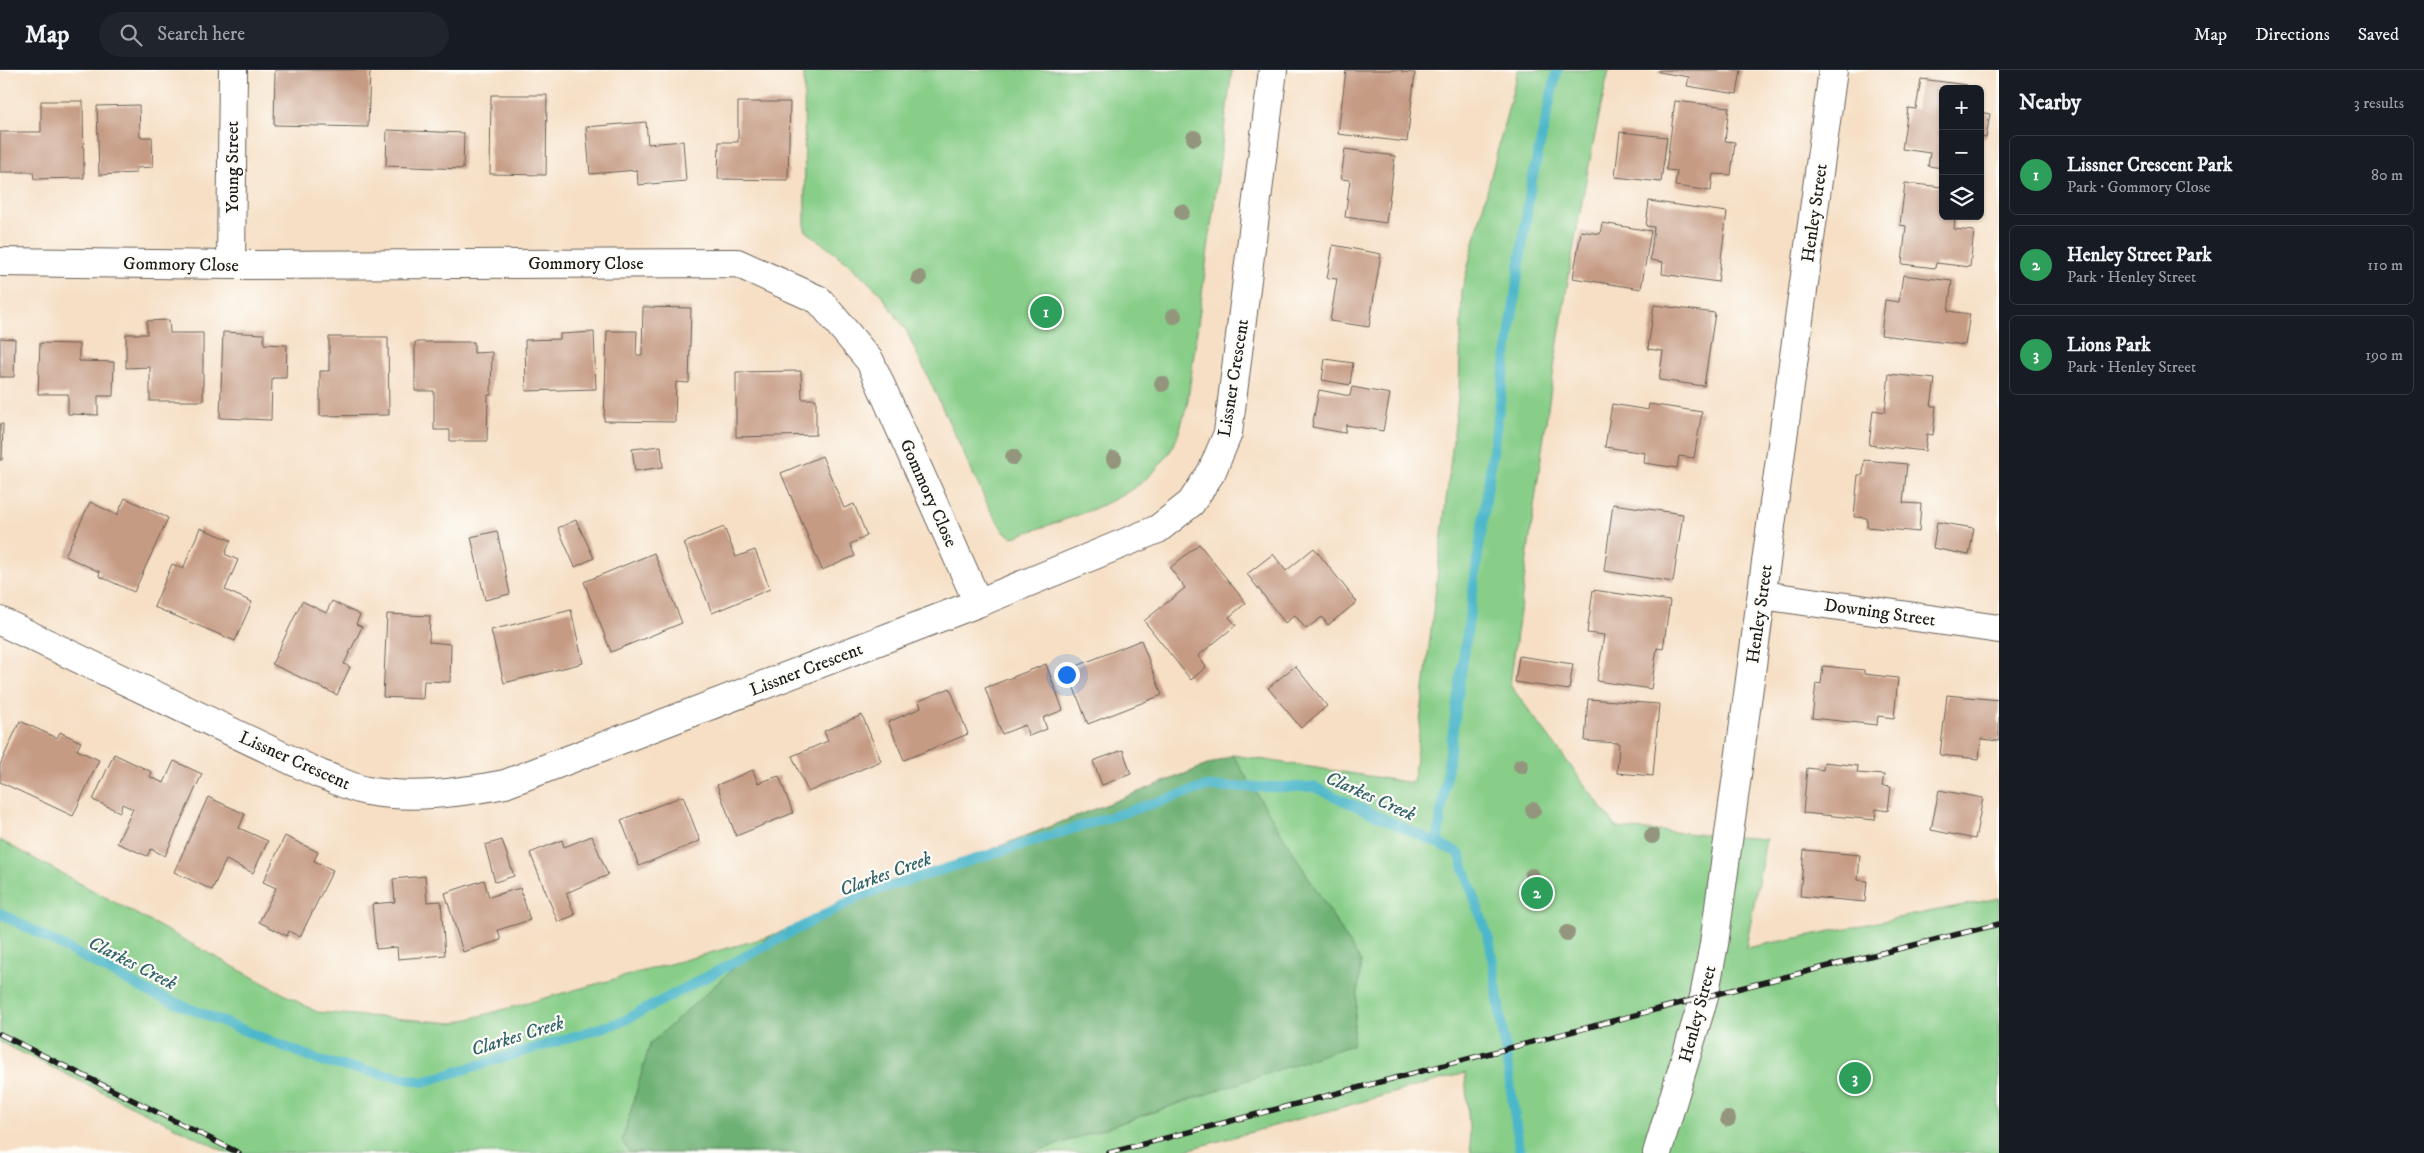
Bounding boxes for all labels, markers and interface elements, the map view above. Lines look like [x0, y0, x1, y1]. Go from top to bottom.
search box [99, 12, 449, 57]
text: Map [25, 20, 69, 50]
icon: search [117, 21, 145, 49]
text: Search here [157, 23, 245, 46]
text: Map [2194, 24, 2227, 46]
text: Directions [2255, 24, 2330, 46]
text: Saved [2358, 24, 2399, 46]
map controls [1939, 85, 1984, 220]
button: + [1939, 85, 1984, 130]
text: Nearby [2019, 90, 2081, 116]
text: 3 results [2354, 93, 2404, 113]
street label: Young Street [222, 121, 244, 213]
button: − [1939, 130, 1984, 175]
text: Lissner Crescent Park [2067, 154, 2233, 177]
street label: Henley Street [1797, 162, 1833, 264]
text: 1 [2033, 165, 2039, 185]
text: 80 m [2371, 165, 2403, 185]
button: layers [1939, 175, 1984, 220]
text: Park · Gommory Close [2067, 177, 2210, 197]
text: Henley Street Park [2067, 244, 2212, 267]
street label: Gommory Close [123, 253, 239, 277]
street label: Gommory Close [528, 253, 644, 275]
text: 2 [2032, 255, 2040, 275]
text: 110 m [2367, 255, 2403, 275]
text: Park · Henley Street [2067, 267, 2196, 287]
pin: 1 [1030, 293, 1062, 331]
street label: Lissner Crescent [1214, 317, 1254, 439]
text: Lions Park [2067, 334, 2151, 357]
text: 3 [2033, 345, 2039, 365]
text: 190 m [2365, 345, 2403, 365]
text: Park · Henley Street [2067, 357, 2196, 377]
street label: Gommory Close [895, 436, 962, 551]
street label: Henley Street [1742, 563, 1778, 665]
street label: Downing Street [1823, 594, 1937, 632]
street label: Lissner Crescent [747, 638, 866, 702]
your location [1054, 662, 1080, 688]
street label: Lissner Crescent [236, 727, 354, 795]
water label: Clarkes Creek [1322, 766, 1419, 826]
water label: Clarkes Creek [837, 847, 935, 902]
pin: 2 [1521, 874, 1553, 912]
water label: Clarkes Creek [84, 931, 180, 995]
street label: Henley Street [1674, 963, 1722, 1065]
water label: Clarkes Creek [468, 1011, 567, 1061]
pin: 3 [1839, 1059, 1871, 1097]

